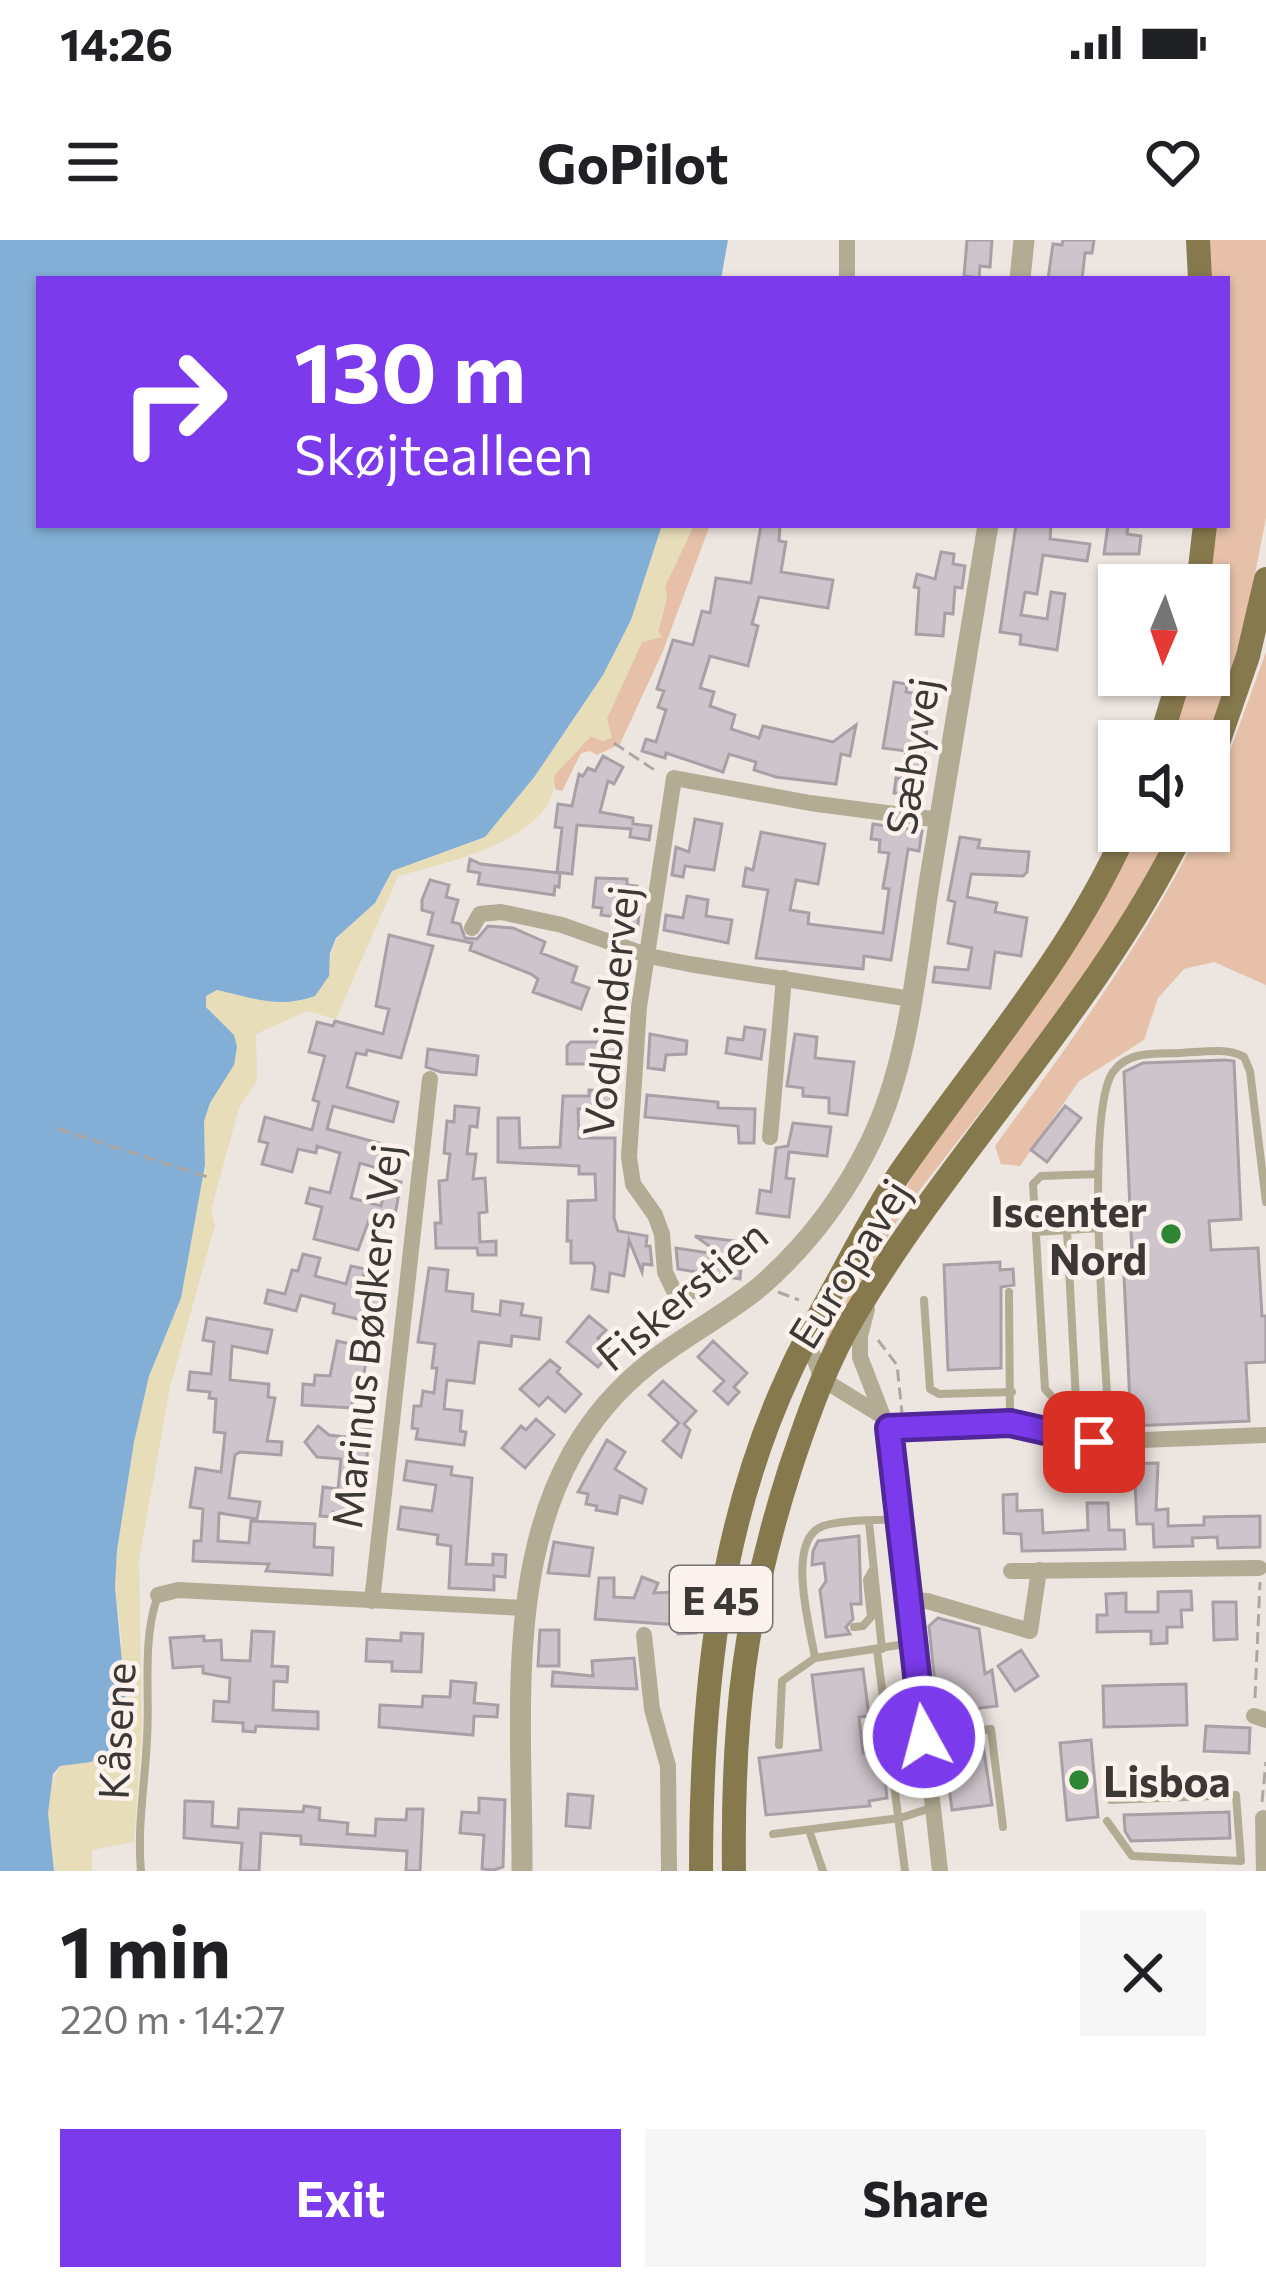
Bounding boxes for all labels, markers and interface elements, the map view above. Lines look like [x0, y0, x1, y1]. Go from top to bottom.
text: 14:26 [60, 15, 173, 70]
icon: menu [60, 129, 126, 195]
text: GoPilot [537, 129, 729, 195]
icon: heart [1140, 129, 1206, 195]
text: 130 m [294, 318, 526, 420]
icon: right [96, 324, 252, 480]
text: Skøjtealleen [294, 420, 594, 486]
north arrow [1098, 564, 1230, 696]
map controls [1098, 564, 1230, 852]
street label: Sæbyvej [873, 674, 949, 838]
button: sound [1098, 720, 1230, 852]
street label: Vodbindervej [570, 883, 648, 1139]
street label: Marinus Bødkers Vej [319, 1141, 411, 1531]
street label: Europavej [776, 1169, 920, 1357]
place label: Iscenter Nord [990, 1184, 1147, 1284]
street label: Fiskerstien [585, 1207, 777, 1381]
marker: Iscenter Nord [1158, 1221, 1184, 1247]
pin [1043, 1391, 1145, 1493]
icon: arrive [1061, 1409, 1127, 1475]
road number: E 45 [670, 1566, 772, 1632]
street label: Kåsene [85, 1661, 145, 1801]
position arrow [861, 1674, 987, 1800]
place label: Lisboa [1103, 1754, 1231, 1806]
marker: Lisboa [1066, 1767, 1092, 1793]
text: 1 min [60, 1905, 231, 1993]
button: close [1080, 1910, 1206, 2036]
text: 220 m · 14:27 [60, 1994, 286, 2042]
button: Exit [60, 2129, 621, 2267]
button: Share [645, 2129, 1206, 2267]

